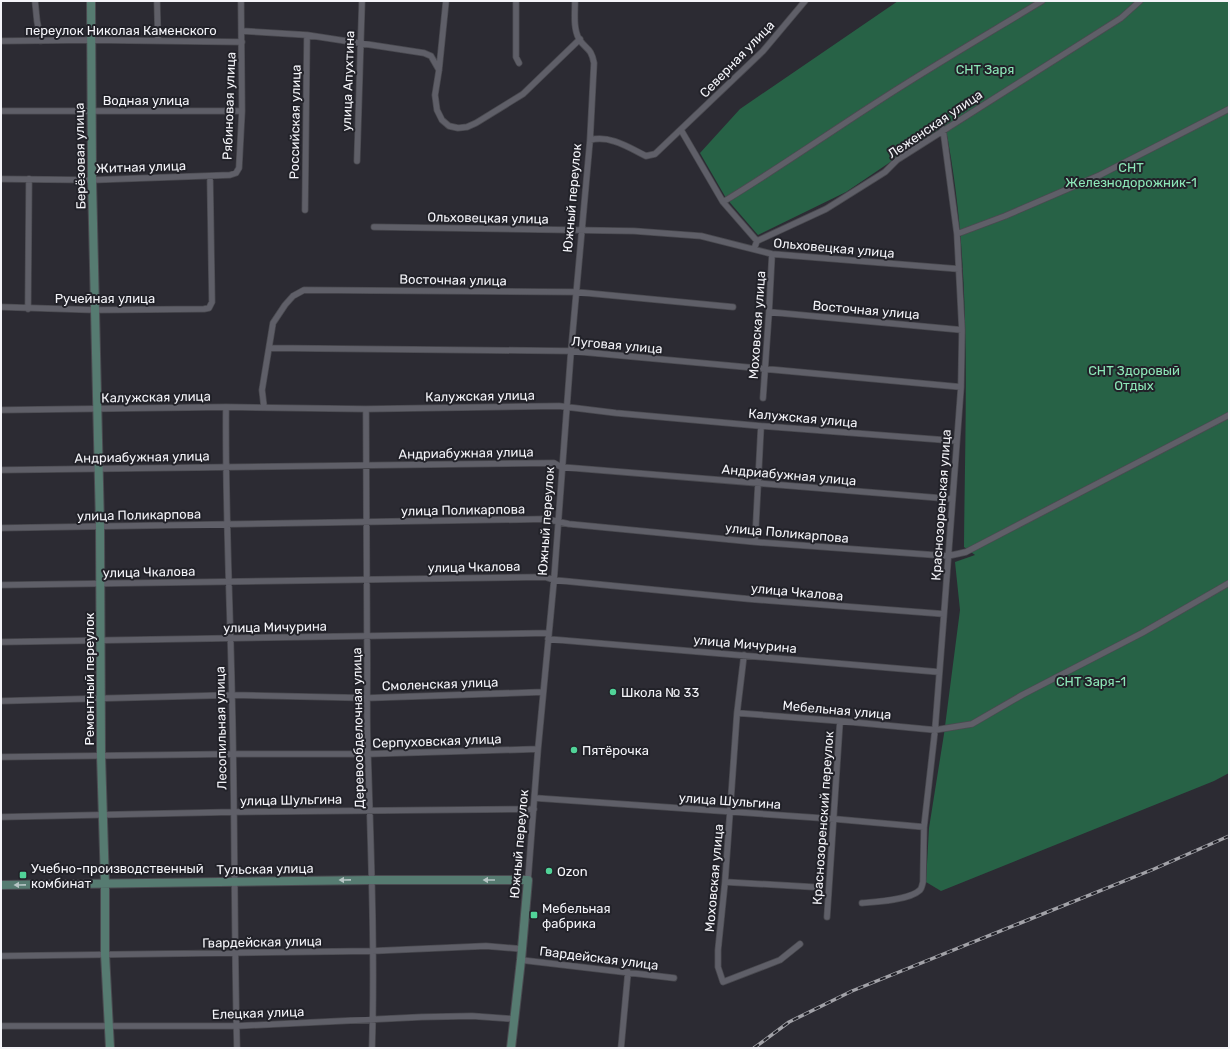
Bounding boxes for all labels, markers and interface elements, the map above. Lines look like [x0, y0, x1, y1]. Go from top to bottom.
street label: Северная улица [697, 17, 777, 101]
street label: переулок Николая Каменского [25, 23, 217, 38]
street label: улица Апухтина [339, 30, 357, 132]
street label: Рябиновая улица [220, 52, 238, 160]
park label: СНТ Заря [956, 62, 1014, 77]
street label: Российская улица [286, 64, 304, 180]
street label: Леженская улица [885, 87, 985, 161]
street label: Водная улица [103, 93, 189, 108]
street label: Берёзовая улица [72, 102, 88, 210]
street label: Южный переулок [560, 143, 584, 253]
street label: Житная улица [96, 158, 186, 176]
park label: СНТ Железнодорожник-1 [1065, 160, 1197, 190]
street label: Ольховецкая улица [427, 209, 549, 227]
street label: Ольховецкая улица [773, 235, 895, 261]
street label: Моховская улица [746, 270, 768, 380]
street label: Восточная улица [399, 272, 507, 288]
street label: Ручейная улица [55, 291, 155, 306]
street label: Восточная улица [812, 298, 920, 322]
street label: Луговая улица [571, 334, 663, 356]
park label: СНТ Здоровый Отдых [1088, 363, 1180, 393]
street label: Калужская улица [425, 388, 535, 404]
street label: Калужская улица [101, 389, 211, 405]
street label: Калужская улица [748, 406, 858, 430]
street label: Краснозоренская улица [928, 429, 954, 581]
street label: Андриабужная улица [398, 444, 534, 462]
street label: Андриабужная улица [74, 448, 210, 466]
street label: Андриабужная улица [721, 462, 857, 488]
street label: Южный переулок [535, 466, 557, 576]
street label: улица Поликарпова [401, 501, 525, 519]
street label: улица Поликарпова [77, 506, 201, 524]
street label: улица Поликарпова [724, 520, 850, 546]
street label: улица Чкалова [428, 559, 520, 575]
street label: улица Чкалова [103, 564, 195, 580]
street label: улица Чкалова [750, 580, 844, 604]
street label: Ремонтный переулок [82, 612, 97, 746]
street label: улица Мичурина [223, 619, 327, 635]
street label: улица Мичурина [693, 632, 797, 656]
street label: Деревообделочная улица [349, 647, 367, 809]
street label: Лесопильная улица [212, 666, 230, 790]
street label: Смоленская улица [381, 674, 499, 694]
park label: СНТ Заря-1 [1056, 674, 1126, 689]
place label: Школа № 33 [621, 685, 699, 700]
marker: Школа № 33 [608, 687, 618, 697]
street label: Мебельная улица [782, 698, 892, 722]
street label: Краснозоренский переулок [809, 730, 837, 906]
street label: Серпуховская улица [372, 731, 502, 751]
place label: Пятёрочка [582, 743, 649, 758]
marker: Пятёрочка [569, 745, 579, 755]
street label: Южный переулок [507, 789, 531, 899]
street label: улица Шульгина [678, 790, 782, 812]
street label: улица Шульгина [240, 792, 342, 808]
street label: Моховская улица [702, 823, 726, 933]
place label: Учебно-производственный комбинат [31, 861, 204, 891]
street label: Тульская улица [216, 861, 314, 877]
place label: Ozon [557, 864, 588, 879]
marker: Ozon [544, 866, 554, 876]
marker: Учебно-производственный комбинат [18, 870, 28, 880]
one-way arrow [338, 877, 351, 883]
one-way arrow [482, 877, 495, 883]
one-way arrow [13, 882, 26, 888]
place label: Мебельная фабрика [542, 901, 611, 931]
marker: Мебельная фабрика [529, 910, 539, 920]
street label: Гвардейская улица [202, 933, 322, 951]
street label: Гвардейская улица [539, 943, 659, 973]
street label: Елецкая улица [211, 1004, 305, 1022]

